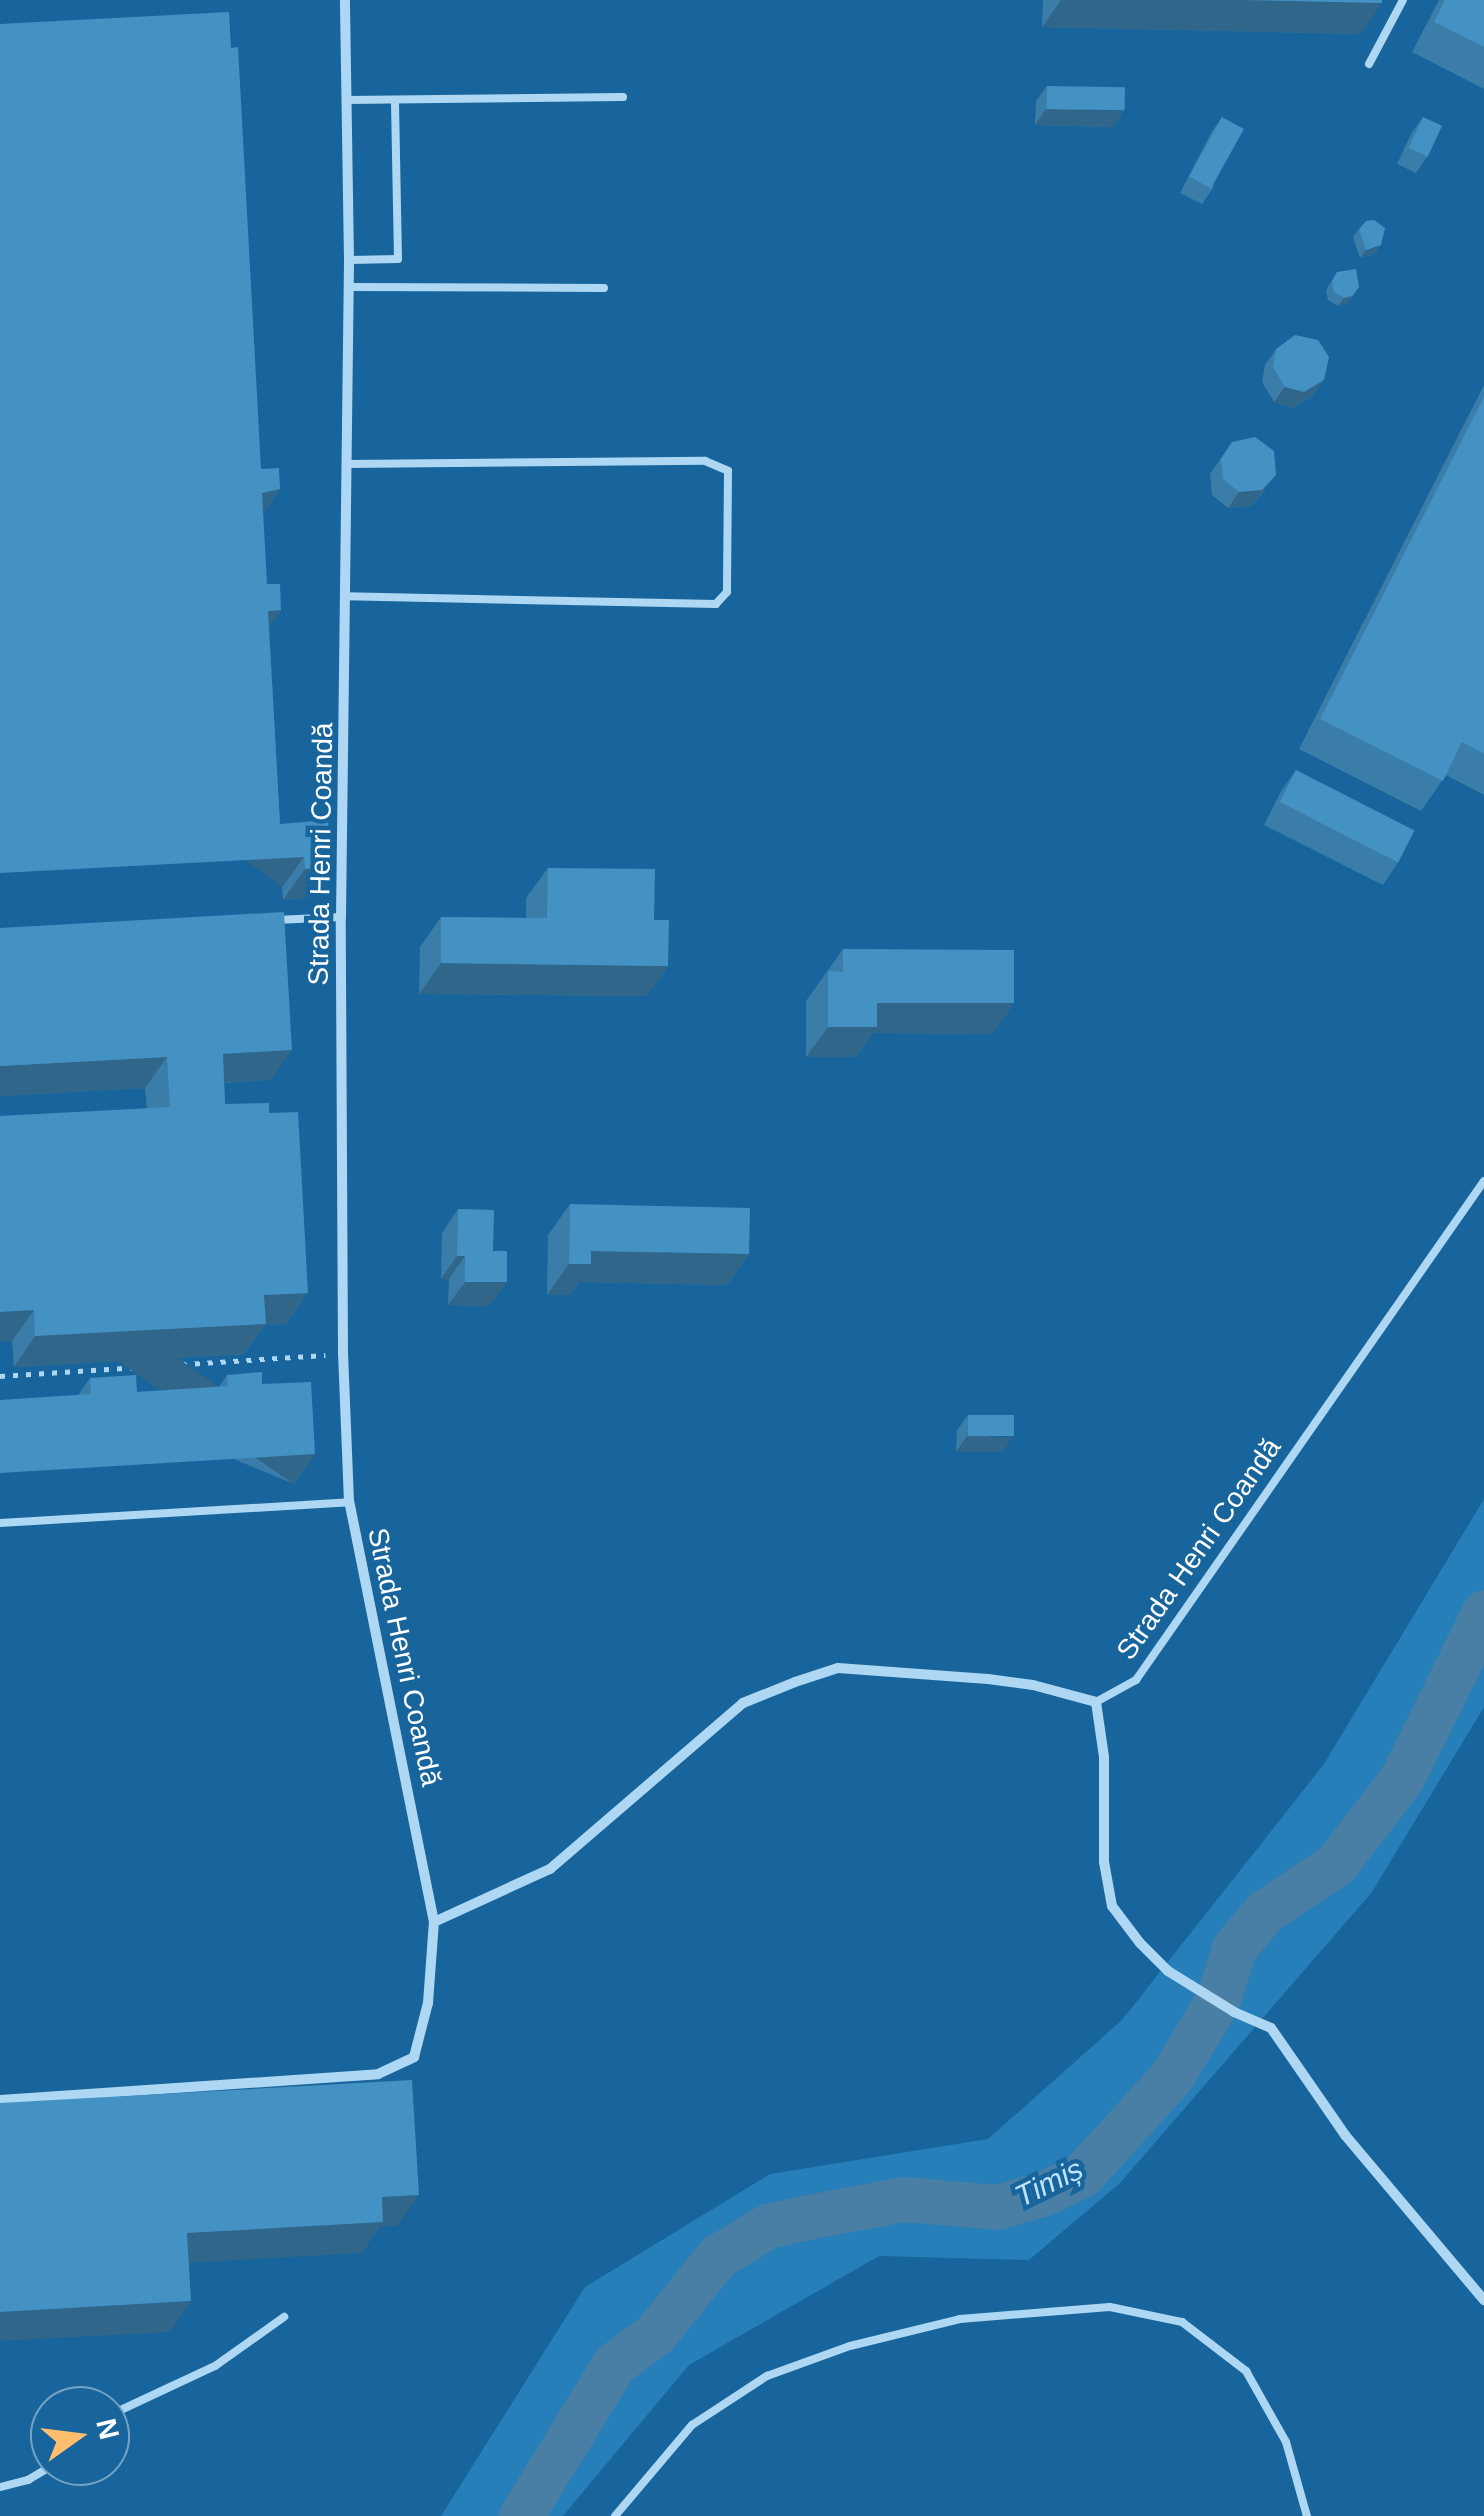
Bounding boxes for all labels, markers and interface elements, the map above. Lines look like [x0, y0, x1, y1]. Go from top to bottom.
street label: Strada Henri Coandă [302, 722, 340, 986]
street label: Strada Henri Coandă [1110, 1432, 1288, 1666]
street label: Strada Henri Coandă [360, 1525, 448, 1789]
water label: Timiș [1009, 2151, 1089, 2215]
north arrow [30, 2386, 130, 2486]
text: N [90, 2416, 125, 2443]

